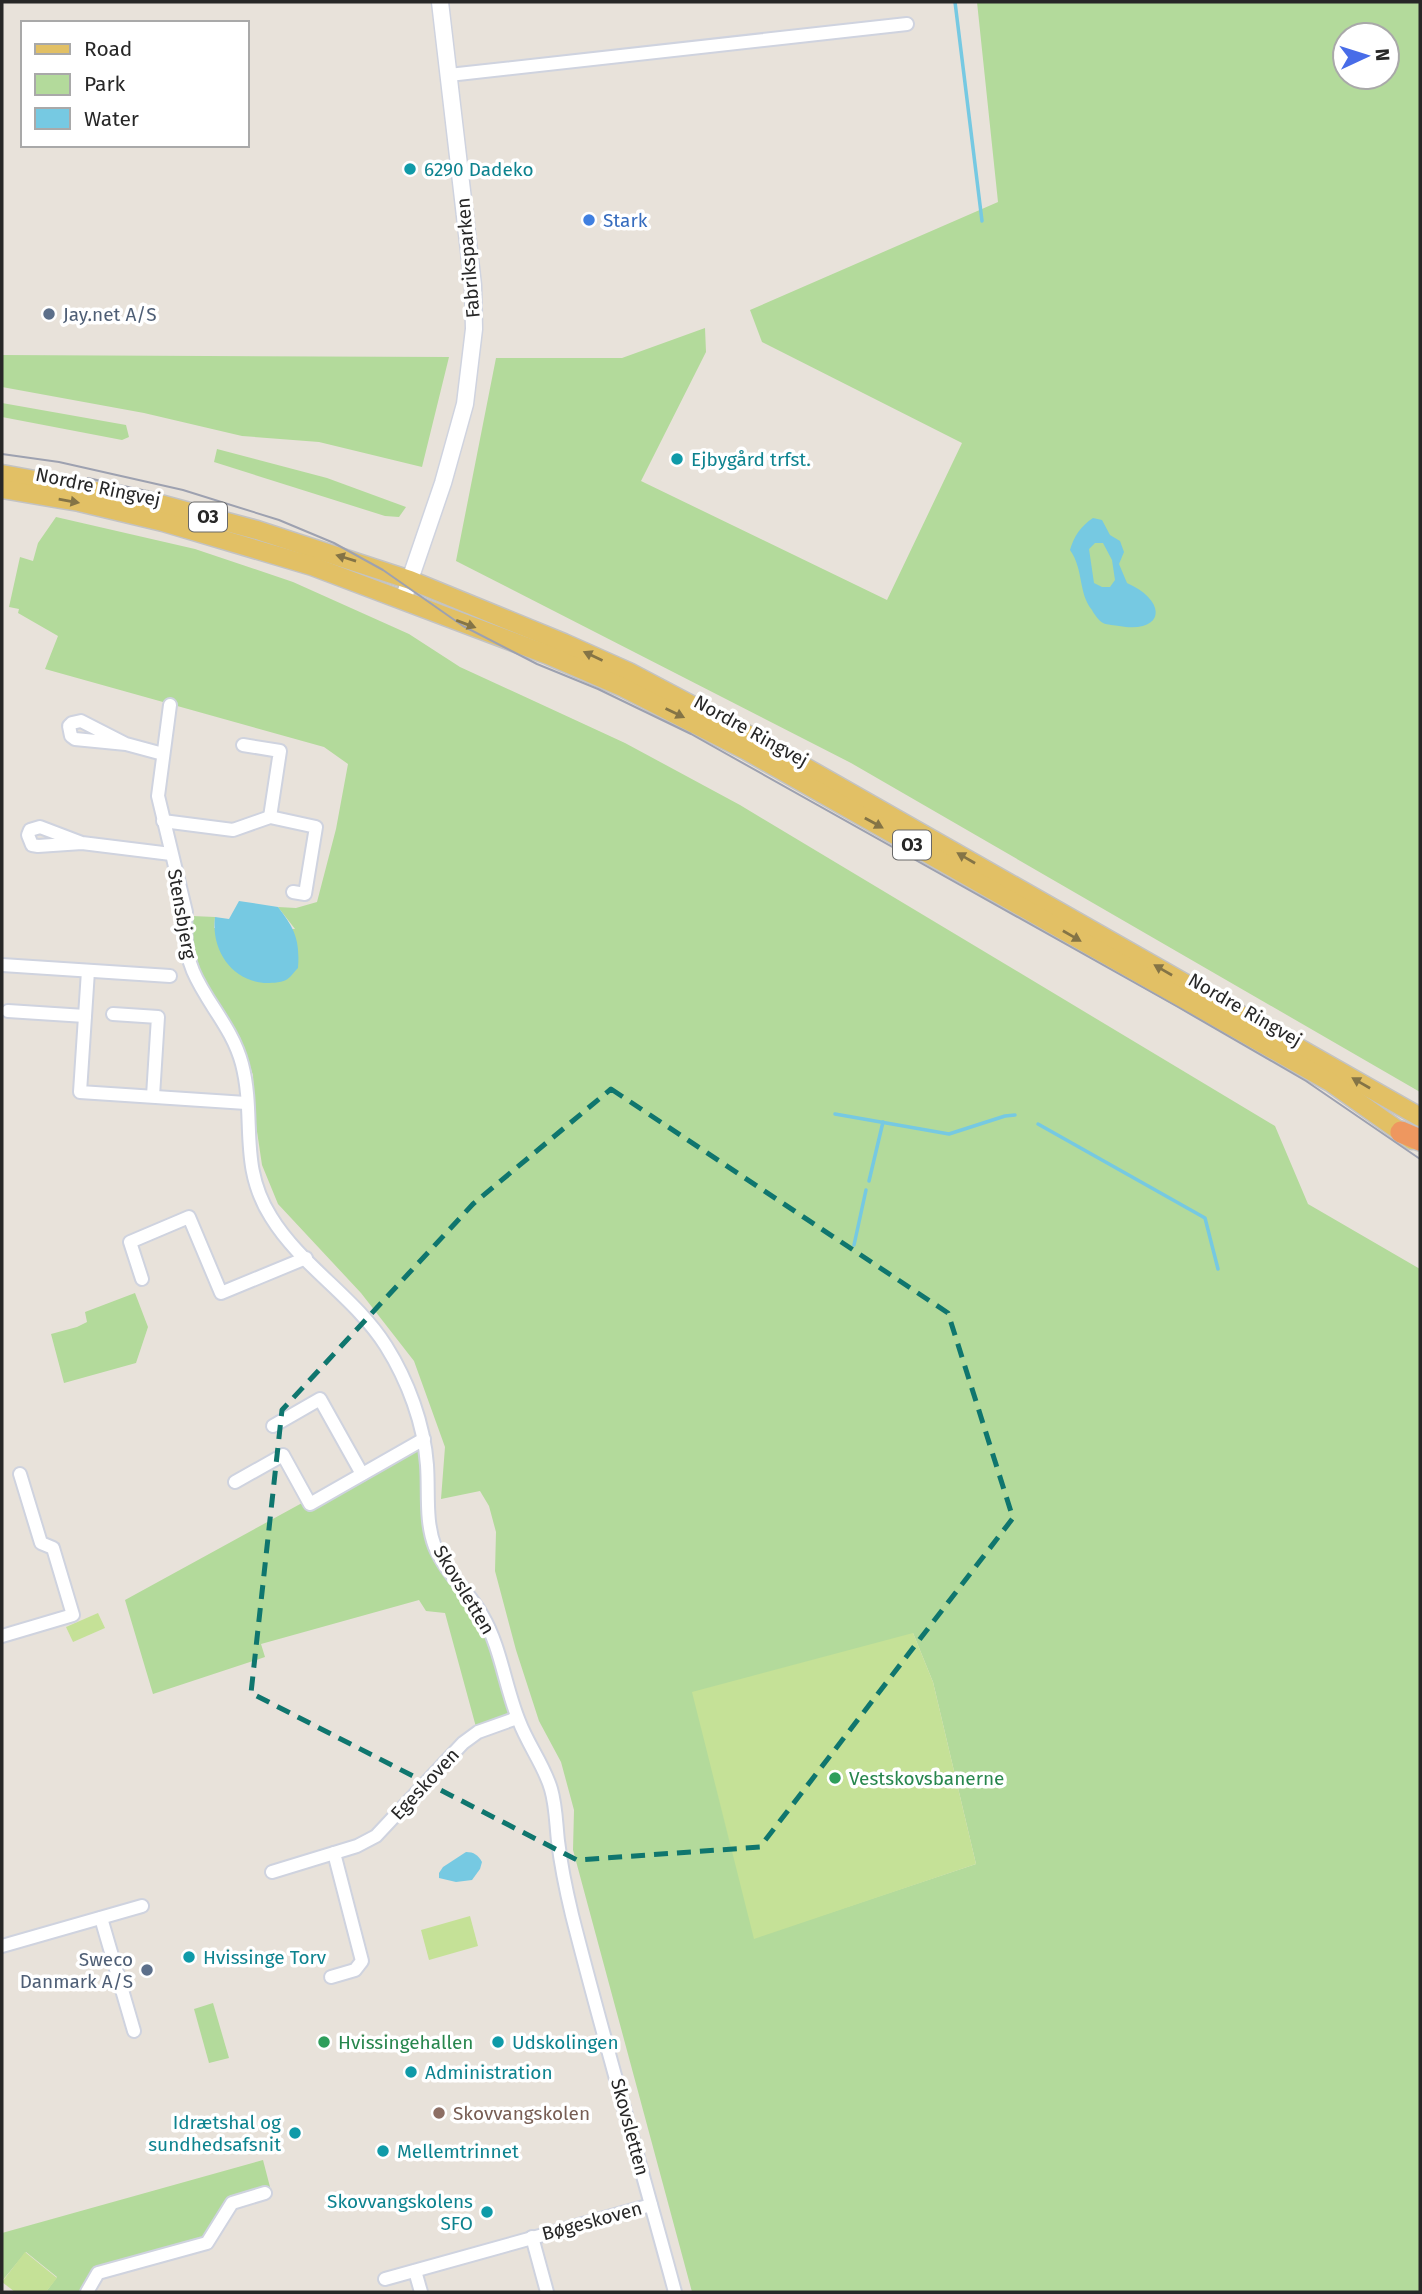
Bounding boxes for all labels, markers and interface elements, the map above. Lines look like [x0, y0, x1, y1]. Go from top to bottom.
legend [21, 21, 248, 147]
north arrow [1331, 21, 1401, 91]
text: Road [84, 36, 132, 62]
text: N [1371, 48, 1394, 62]
text: Park [84, 71, 126, 97]
text: Water [84, 106, 139, 132]
place label: 6290 Dadeko [424, 158, 533, 181]
marker: 6290 Dadeko [402, 161, 418, 177]
street label: Fabriksparken [451, 197, 485, 319]
place label: Stark [603, 209, 648, 232]
marker: Stark [581, 212, 597, 228]
place label: Jay.net A/S [63, 303, 157, 326]
marker: Jay.net A/S [41, 306, 57, 322]
place label: Ejbygård trfst. [691, 448, 811, 471]
marker: Ejbygård trfst. [669, 451, 685, 467]
street label: Nordre Ringvej [33, 463, 163, 511]
one-way arrow [58, 496, 80, 507]
road number: O3 [189, 503, 227, 532]
one-way arrow [335, 552, 356, 562]
one-way arrow [456, 618, 477, 629]
one-way arrow [583, 650, 604, 661]
street label: Nordre Ringvej [690, 690, 812, 772]
one-way arrow [665, 708, 685, 719]
one-way arrow [865, 817, 884, 829]
road number: O3 [893, 830, 931, 860]
one-way arrow [956, 852, 975, 864]
street label: Stensbjerg [163, 867, 201, 961]
one-way arrow [1063, 929, 1082, 942]
one-way arrow [1154, 964, 1173, 976]
street label: Nordre Ringvej [1184, 968, 1306, 1052]
one-way arrow [1351, 1077, 1371, 1089]
street label: Skovsletten [428, 1541, 500, 1639]
street label: Egeskoven [386, 1743, 464, 1825]
place label: Vestskovsbanerne [849, 1767, 1004, 1790]
marker: Vestskovsbanerne [827, 1770, 843, 1786]
place label: Hvissinge Torv [203, 1946, 327, 1969]
place label: Sweco Danmark A/S [20, 1948, 133, 1993]
marker: Hvissinge Torv [181, 1949, 197, 1965]
marker: Sweco Danmark A/S [139, 1962, 155, 1978]
place label: Hvissingehallen [338, 2031, 473, 2054]
place label: Udskolingen [512, 2031, 619, 2054]
marker: Hvissingehallen [316, 2034, 332, 2050]
marker: Udskolingen [490, 2034, 506, 2050]
place label: Administration [425, 2061, 553, 2084]
marker: Administration [403, 2064, 419, 2080]
street label: Skovsletten [606, 2076, 654, 2178]
place label: Skovvangskolen [453, 2102, 590, 2125]
marker: Skovvangskolen [431, 2105, 447, 2121]
place label: Idrætshal og sundhedsafsnit [148, 2111, 281, 2156]
marker: Idrætshal og sundhedsafsnit [287, 2125, 303, 2141]
place label: Mellemtrinnet [397, 2140, 519, 2163]
marker: Mellemtrinnet [375, 2143, 391, 2159]
place label: Skovvangskolens SFO [327, 2190, 473, 2235]
street label: Bøgeskoven [539, 2197, 645, 2245]
marker: Skovvangskolens SFO [479, 2204, 495, 2220]

